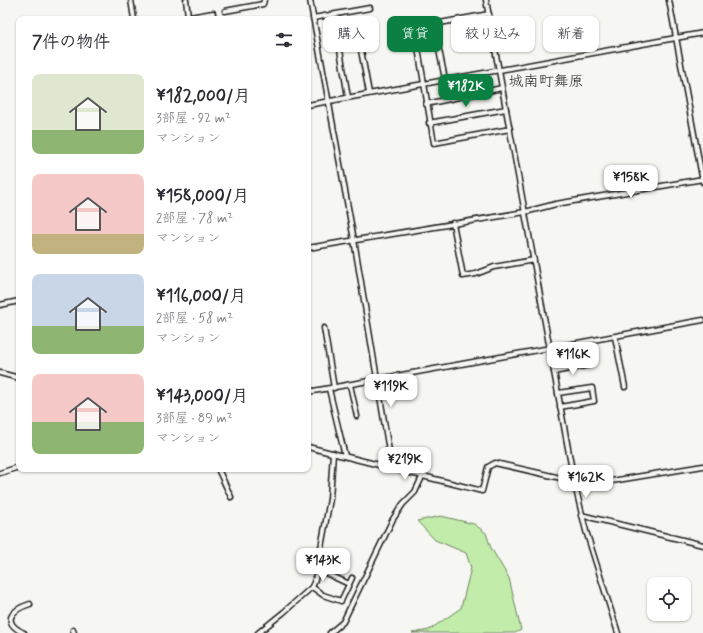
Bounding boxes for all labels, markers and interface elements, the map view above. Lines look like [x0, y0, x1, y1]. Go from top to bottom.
chip: 購入 [323, 16, 379, 52]
chip: 賃貸 [387, 16, 443, 52]
chip: 絞り込み [451, 16, 535, 52]
chip: 新着 [543, 16, 599, 52]
icon: filters [273, 29, 295, 51]
text: 7件の物件 [32, 31, 110, 53]
district label: 城南町舞原 [508, 72, 584, 92]
pin: ¥182K [438, 74, 494, 108]
text: ¥182K [447, 78, 485, 95]
text: ¥182,000/月 [156, 85, 250, 107]
icon: home [64, 90, 112, 138]
text: 3部屋 · 92 m² [156, 110, 231, 127]
text: マンション [156, 130, 220, 147]
pin: ¥158K [603, 165, 659, 199]
text: ¥158K [613, 169, 649, 186]
text: ¥158,000/月 [156, 185, 249, 207]
icon: home [64, 190, 112, 238]
text: 2部屋 · 78 m² [156, 210, 233, 227]
text: マンション [156, 230, 220, 247]
text: ¥116,000/月 [156, 285, 246, 307]
icon: home [64, 290, 112, 338]
text: 2部屋 · 58 m² [156, 310, 233, 327]
text: マンション [156, 330, 220, 347]
pin: ¥116K [545, 342, 601, 376]
text: ¥116K [556, 346, 590, 363]
pin: ¥119K [363, 374, 419, 408]
text: ¥119K [374, 378, 408, 395]
text: ¥143,000/月 [156, 385, 248, 407]
icon: home [64, 390, 112, 438]
text: 3部屋 · 89 m² [156, 410, 233, 427]
text: マンション [156, 430, 220, 447]
pin: ¥219K [377, 447, 433, 481]
text: ¥219K [387, 451, 423, 468]
pin: ¥162K [558, 465, 614, 499]
text: ¥162K [567, 469, 605, 486]
pin: ¥143K [295, 548, 351, 582]
text: ¥143K [305, 552, 341, 569]
map controls [647, 577, 691, 621]
button: locate [647, 577, 691, 621]

